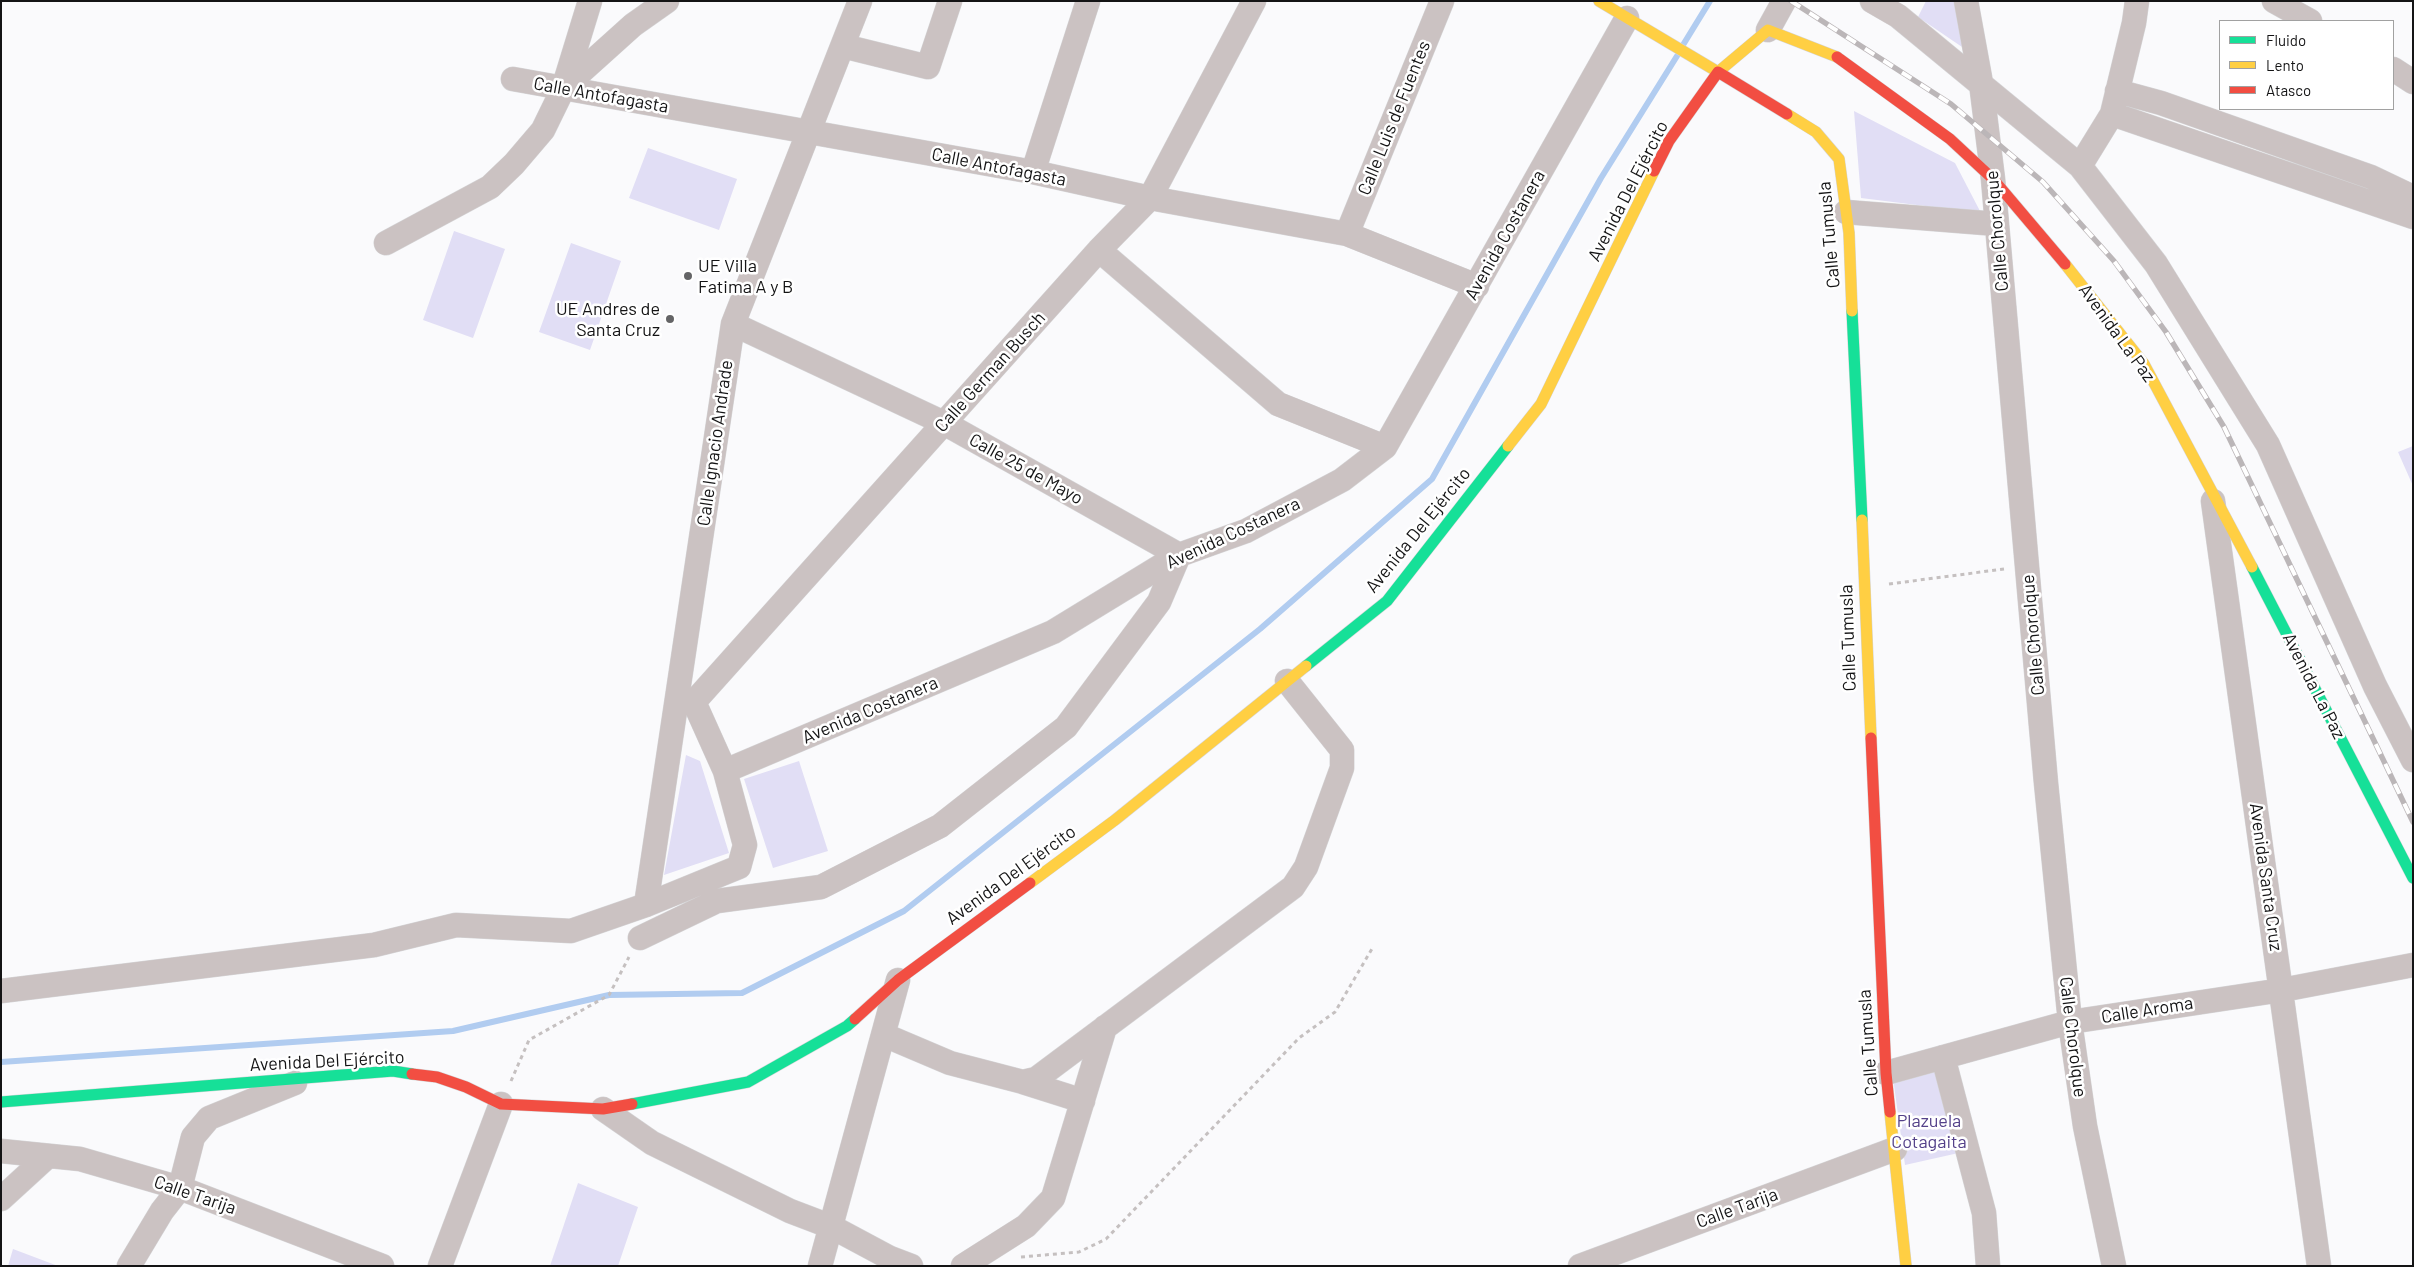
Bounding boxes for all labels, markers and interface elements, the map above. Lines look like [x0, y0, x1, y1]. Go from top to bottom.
legend [2219, 20, 2394, 110]
text: Fluido [2266, 31, 2306, 49]
street label: Calle Luis de Fuentes [1353, 38, 1435, 198]
text: Lento [2266, 56, 2304, 74]
street label: Calle Antofagasta [532, 73, 670, 117]
text: Atasco [2266, 81, 2311, 99]
street label: Avenida Del Ejército [1583, 117, 1673, 265]
street label: Calle Antofagasta [930, 143, 1068, 191]
street label: Avenida Costanera [1460, 166, 1550, 304]
street label: Calle Chorolque [1981, 170, 2013, 292]
street label: Calle Tumusla [1814, 181, 1844, 289]
place label: UE Villa Fatima A y B [698, 255, 793, 298]
marker: UE Villa Fatima A y B [682, 270, 694, 282]
street label: Avenida La Paz [2074, 280, 2160, 386]
place label: UE Andres de Santa Cruz [556, 298, 660, 340]
street label: Calle German Busch [930, 307, 1050, 437]
marker: UE Andres de Santa Cruz [664, 313, 676, 325]
street label: Calle Ignacio Andrade [693, 359, 737, 527]
street label: Calle 25 de Mayo [965, 429, 1087, 509]
street label: Avenida Del Ejército [1361, 463, 1475, 597]
street label: Avenida Costanera [1163, 493, 1303, 573]
street label: Calle Chorolque [2017, 574, 2049, 696]
street label: Calle Tumusla [1835, 584, 1861, 692]
street label: Avenida La Paz [2278, 629, 2350, 743]
street label: Avenida Costanera [799, 672, 941, 748]
street label: Avenida Santa Cruz [2245, 802, 2287, 952]
street label: Avenida Del Ejército [942, 821, 1080, 929]
street label: Calle Chorolque [2055, 975, 2091, 1099]
street label: Calle Tumusla [1853, 989, 1883, 1097]
street label: Calle Aroma [2100, 992, 2194, 1028]
street label: Avenida Del Ejército [249, 1046, 405, 1076]
park label: Plazuela Cotagaita [1891, 1110, 1967, 1152]
street label: Calle Tarija [151, 1171, 239, 1219]
street label: Calle Tarija [1693, 1183, 1781, 1233]

